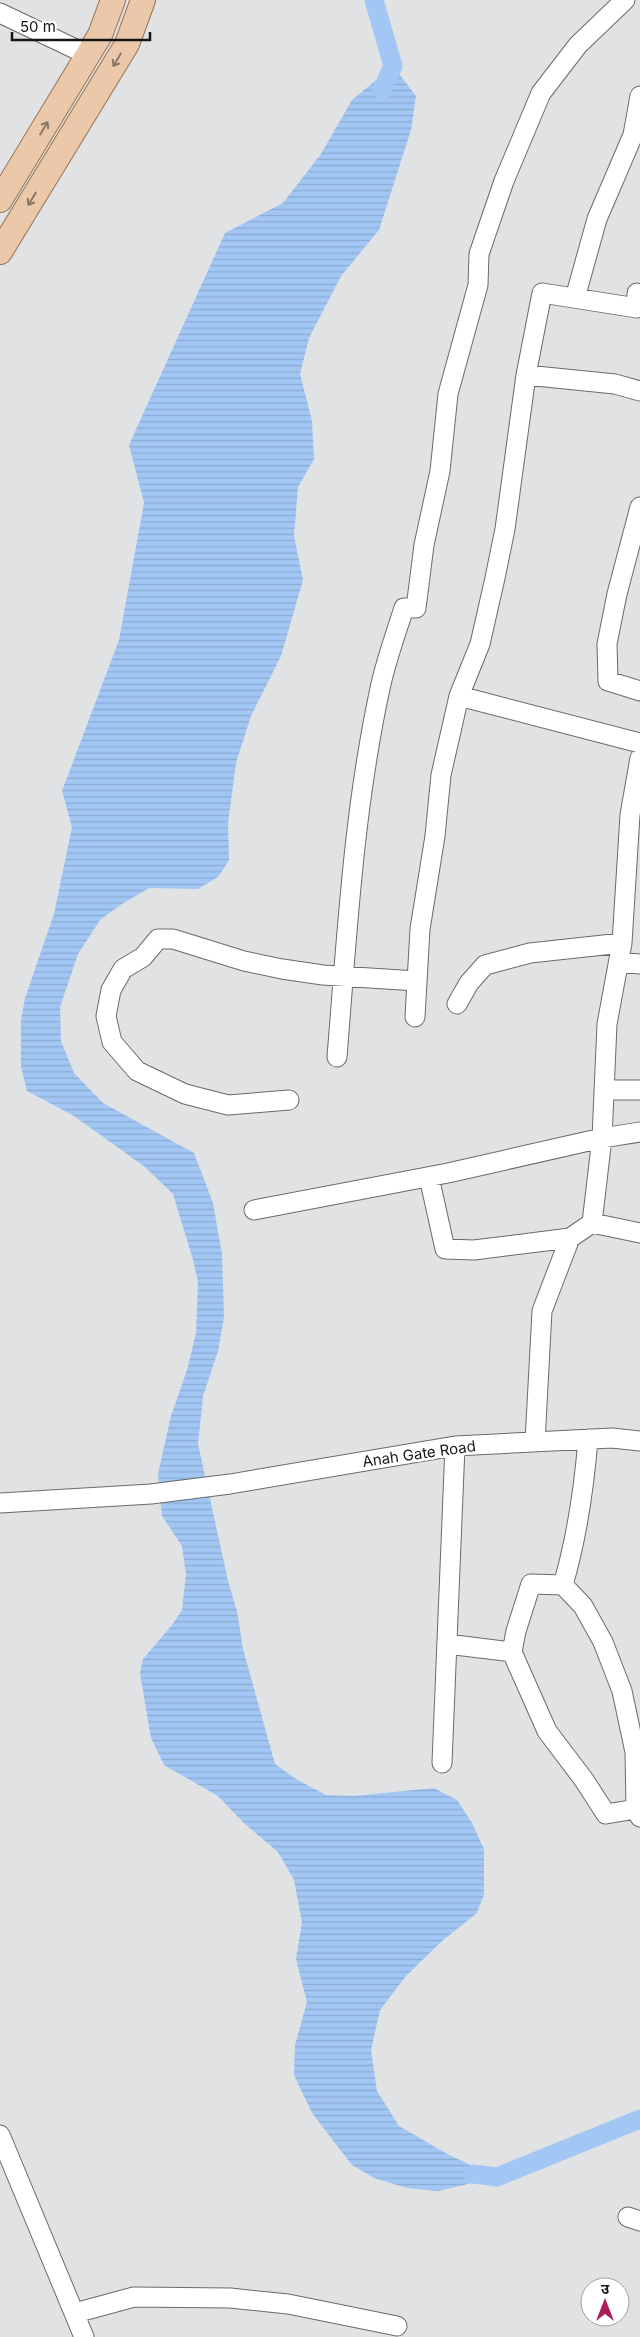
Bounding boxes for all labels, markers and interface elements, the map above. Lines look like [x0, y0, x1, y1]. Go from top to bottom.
scale bar [12, 10, 150, 42]
text: 50 m [20, 17, 56, 36]
one-way arrow [111, 53, 121, 67]
one-way arrow [38, 121, 49, 135]
one-way arrow [27, 192, 37, 206]
street label: Anah Gate Road [361, 1436, 477, 1471]
north arrow [580, 2277, 630, 2327]
text: उ [601, 2280, 610, 2297]

